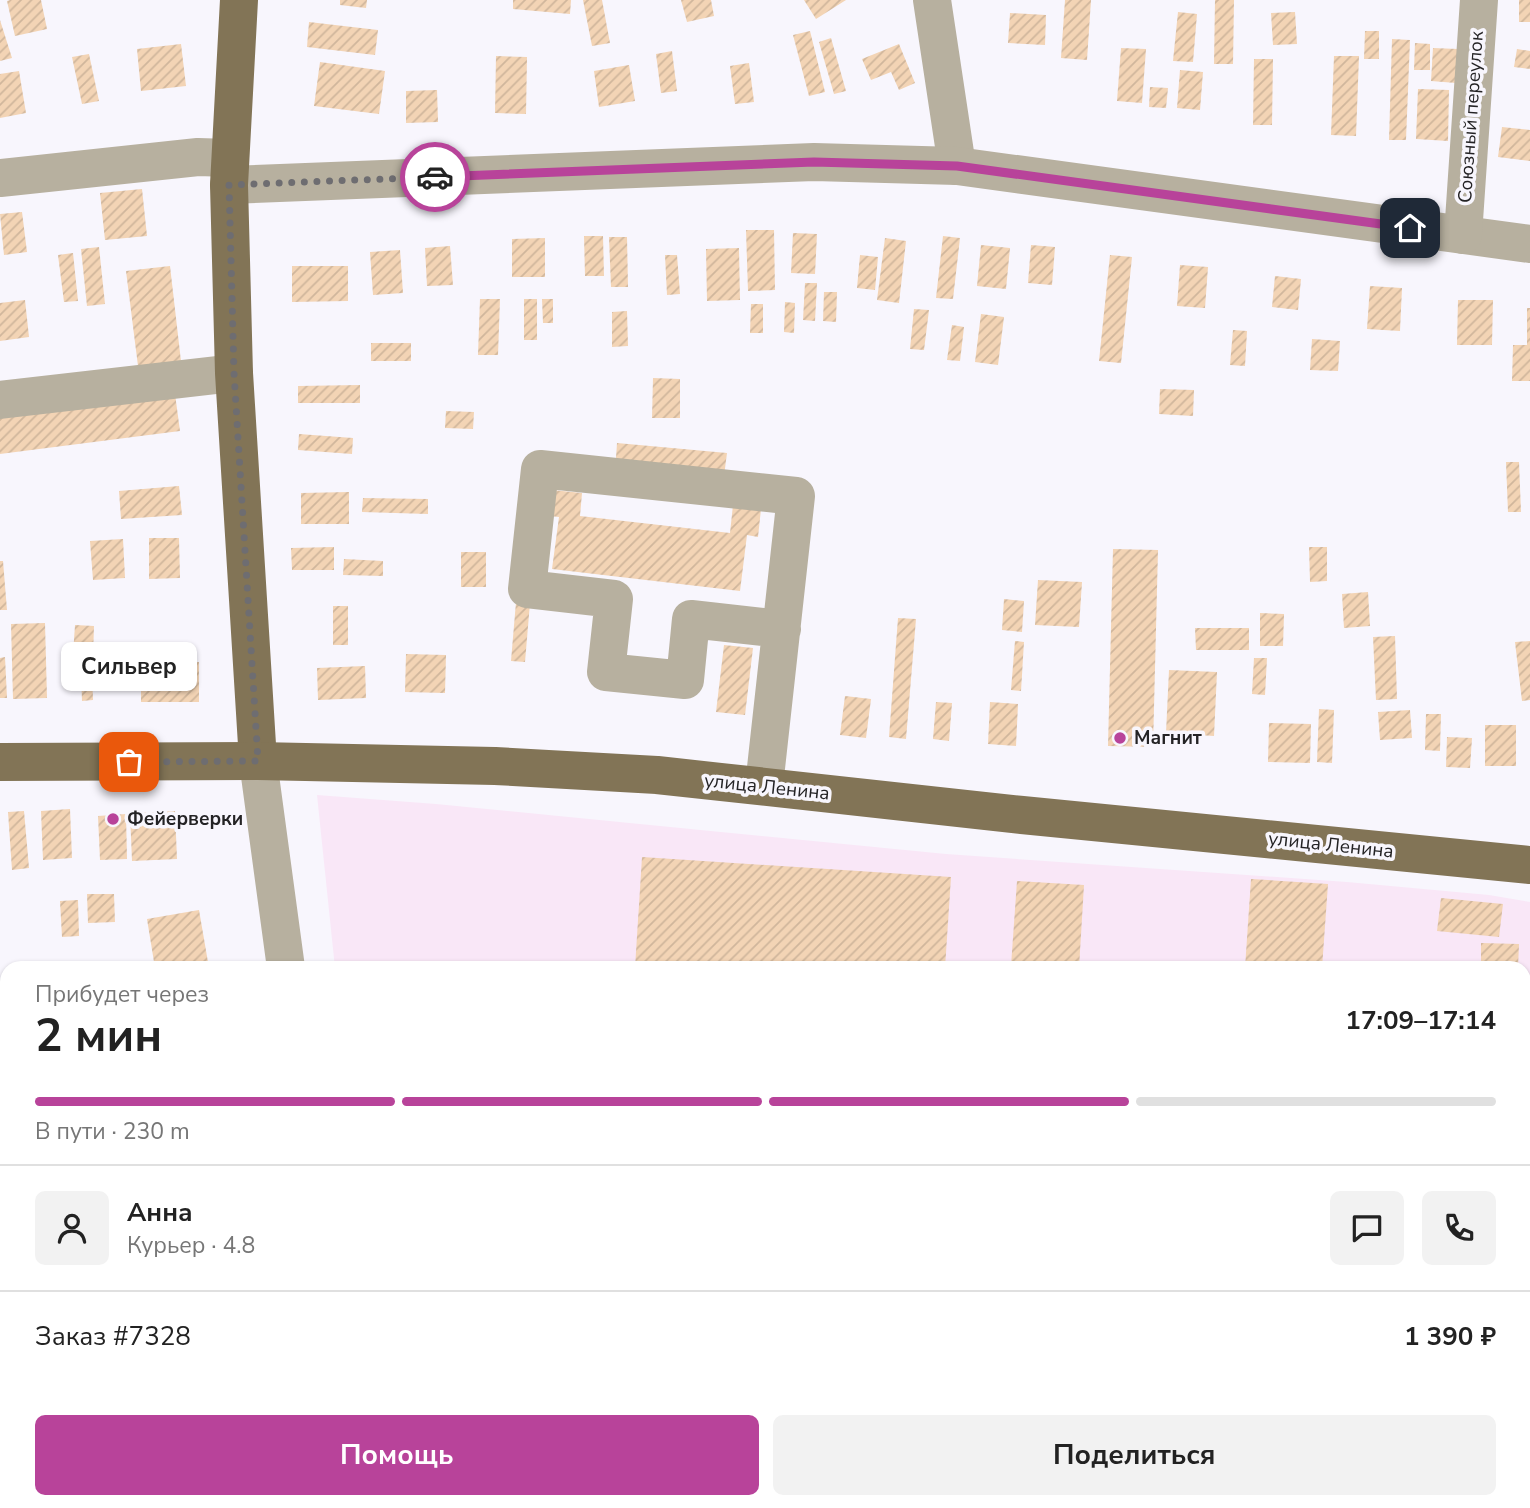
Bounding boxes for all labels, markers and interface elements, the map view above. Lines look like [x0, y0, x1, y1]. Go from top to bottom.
street label: Союзный переулок [1452, 30, 1490, 204]
courier [400, 142, 470, 212]
icon: car [416, 158, 454, 196]
pin [1380, 198, 1440, 258]
icon: home [1391, 209, 1429, 247]
callout: Сильвер [61, 643, 197, 692]
text: Сильвер [81, 651, 177, 682]
place label: Магнит [1134, 725, 1202, 751]
marker: Магнит [1112, 730, 1128, 746]
pin [99, 732, 159, 792]
icon: bag [110, 743, 148, 781]
street label: улица Ленина [703, 767, 831, 807]
place label: Фейерверки [127, 806, 243, 832]
marker: Фейерверки [105, 811, 121, 827]
street label: улица Ленина [1267, 825, 1395, 865]
text: Прибудет через [35, 979, 209, 1010]
text: 17:09–17:14 [1345, 1003, 1496, 1038]
text: 2 мин [35, 1004, 162, 1067]
text: В пути · 230 m [35, 1116, 190, 1147]
button: person [35, 1191, 109, 1265]
button: chat [1330, 1191, 1404, 1265]
button: phone [1422, 1191, 1496, 1265]
text: Анна [127, 1195, 193, 1230]
text: Курьер · 4.8 [127, 1230, 255, 1261]
text: Заказ #7328 [35, 1319, 191, 1354]
text: 1 390 ₽ [1404, 1319, 1496, 1354]
button: Помощь [35, 1415, 759, 1495]
button: Поделиться [773, 1415, 1496, 1495]

